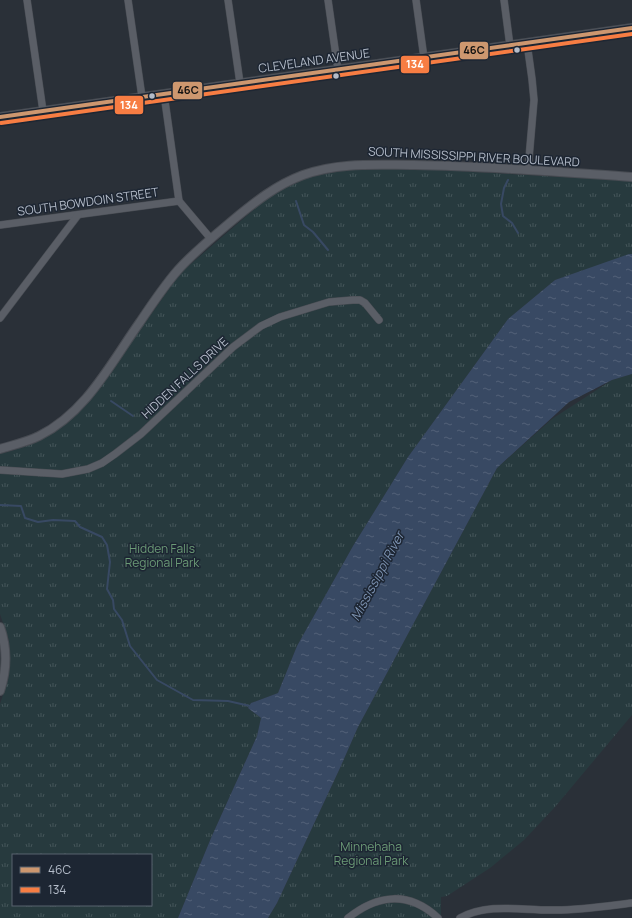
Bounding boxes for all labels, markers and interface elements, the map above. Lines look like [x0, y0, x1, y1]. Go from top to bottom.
line badge: 46C [459, 41, 489, 60]
text: 46C [463, 42, 485, 57]
street label: CLEVELAND AVENUE [257, 44, 371, 77]
unlabelled marker [512, 45, 522, 55]
line badge: 134 [400, 55, 430, 74]
text: 134 [406, 56, 424, 71]
unlabelled marker [331, 71, 341, 81]
line badge: 46C [172, 81, 203, 100]
text: 46C [177, 82, 199, 97]
unlabelled marker [147, 91, 157, 101]
line badge: 134 [114, 95, 144, 115]
text: 134 [120, 97, 138, 112]
street label: SOUTH MISSISSIPPI RIVER BOULEVARD [368, 142, 580, 171]
street label: SOUTH BOWDOIN STREET [16, 183, 160, 220]
street label: HIDDEN FALLS DRIVE [138, 333, 232, 422]
water label: Mississippi River [346, 526, 409, 624]
park label: Hidden Falls Regional Park [125, 540, 200, 571]
park label: Minnehaha Regional Park [334, 838, 409, 869]
legend [12, 854, 152, 906]
text: 46C [48, 861, 72, 878]
text: 134 [48, 881, 66, 898]

